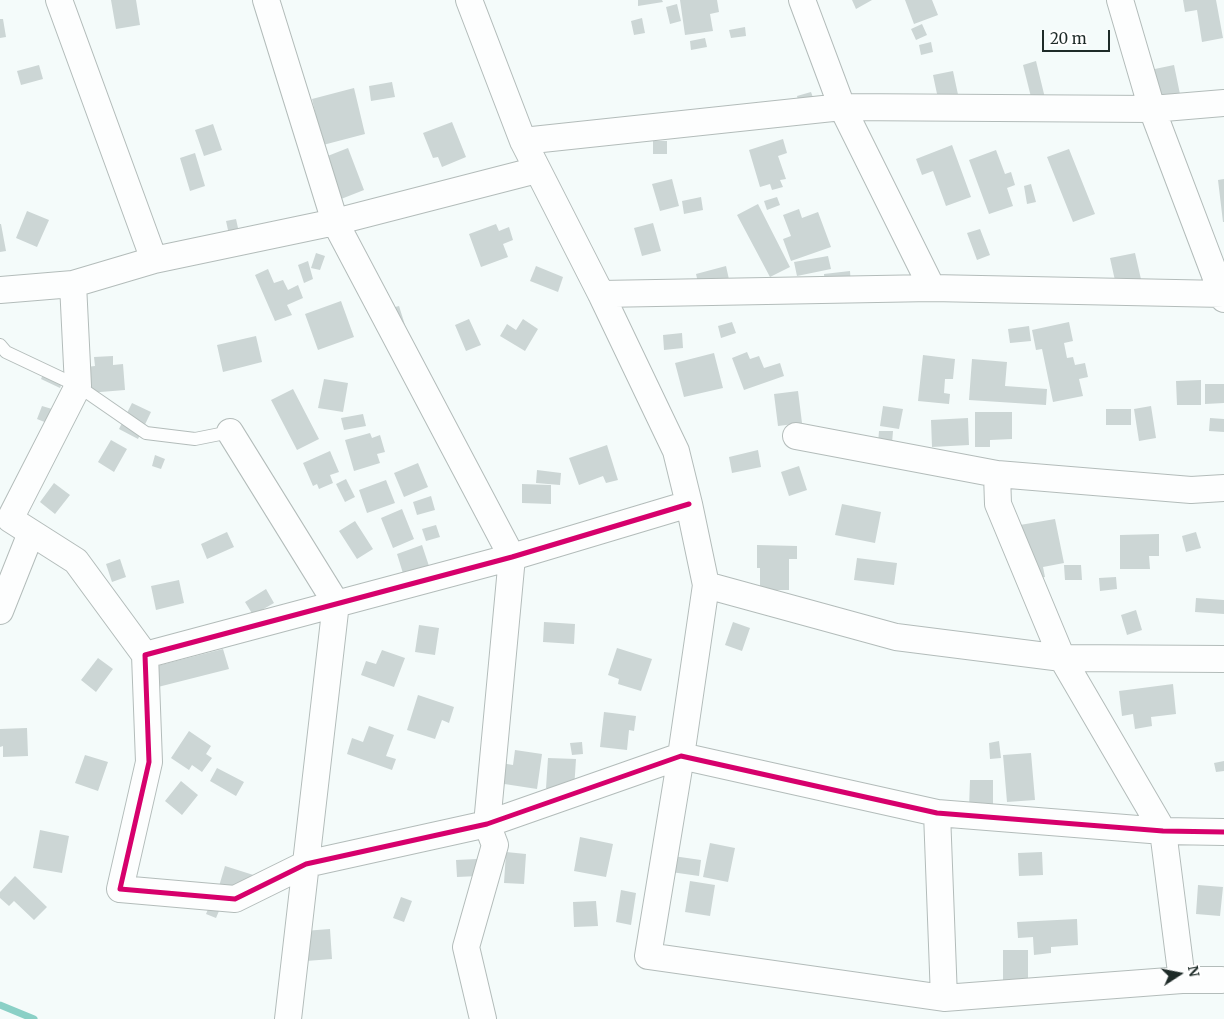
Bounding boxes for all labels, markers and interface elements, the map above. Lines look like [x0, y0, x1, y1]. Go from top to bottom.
scale bar [1044, 20, 1112, 52]
text: 20 m [1050, 29, 1087, 48]
north arrow [1154, 949, 1204, 999]
text: N [1184, 964, 1204, 978]

